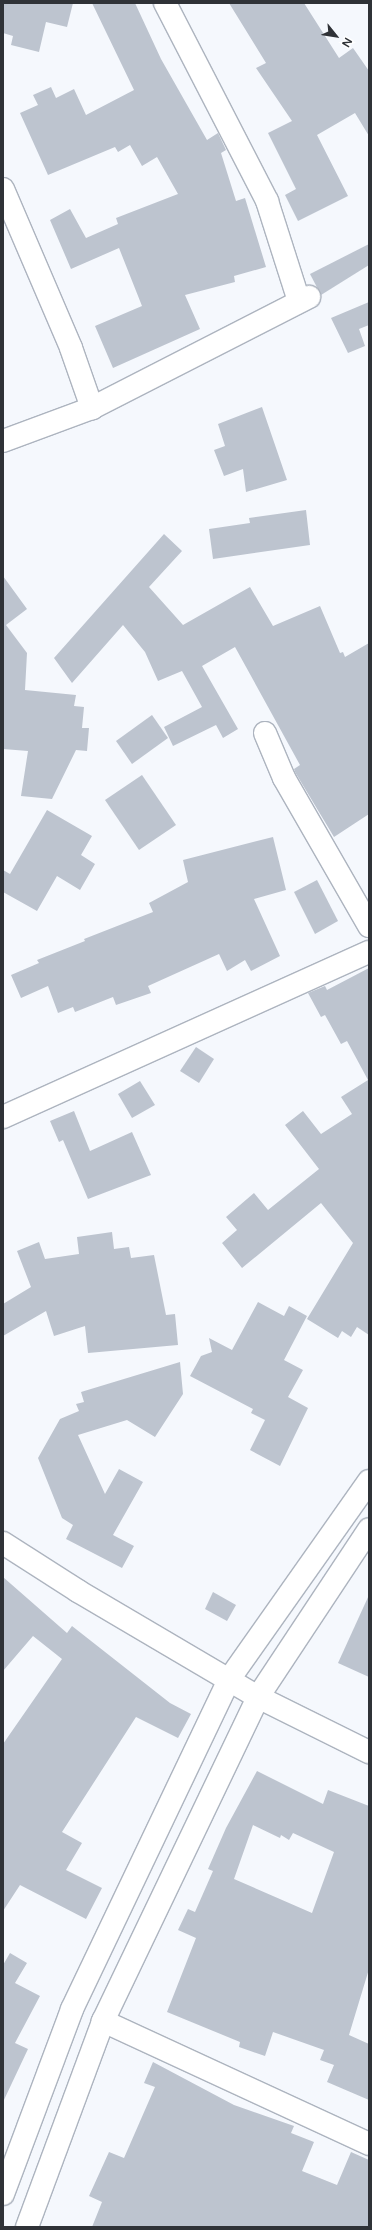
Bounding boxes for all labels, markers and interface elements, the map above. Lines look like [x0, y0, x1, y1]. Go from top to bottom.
north arrow [316, 16, 356, 56]
text: N [339, 35, 355, 49]

